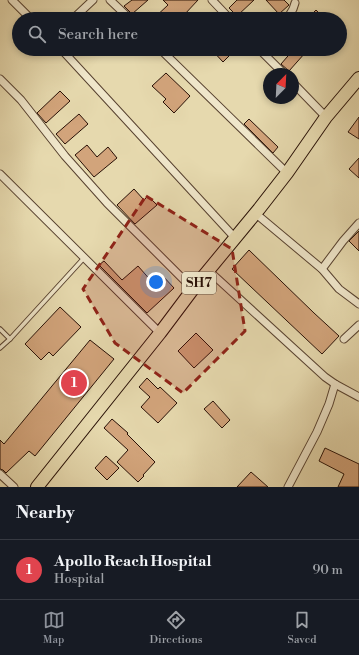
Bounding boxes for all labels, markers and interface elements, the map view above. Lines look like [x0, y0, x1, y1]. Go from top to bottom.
search box [12, 12, 347, 56]
icon: search [26, 23, 48, 45]
text: Search here [58, 25, 138, 44]
north arrow [263, 68, 299, 104]
your location [146, 272, 166, 292]
road number: SH7 [182, 272, 216, 294]
pin: 1 [61, 368, 87, 398]
text: Nearby [16, 502, 75, 524]
text: Apollo Reach Hospital [54, 552, 211, 571]
text: 1 [26, 562, 32, 578]
text: 90 m [312, 562, 343, 578]
text: Hospital [54, 571, 104, 587]
tab: Map [43, 609, 65, 647]
tab: Directions [150, 609, 203, 647]
tab: Saved [288, 609, 316, 647]

